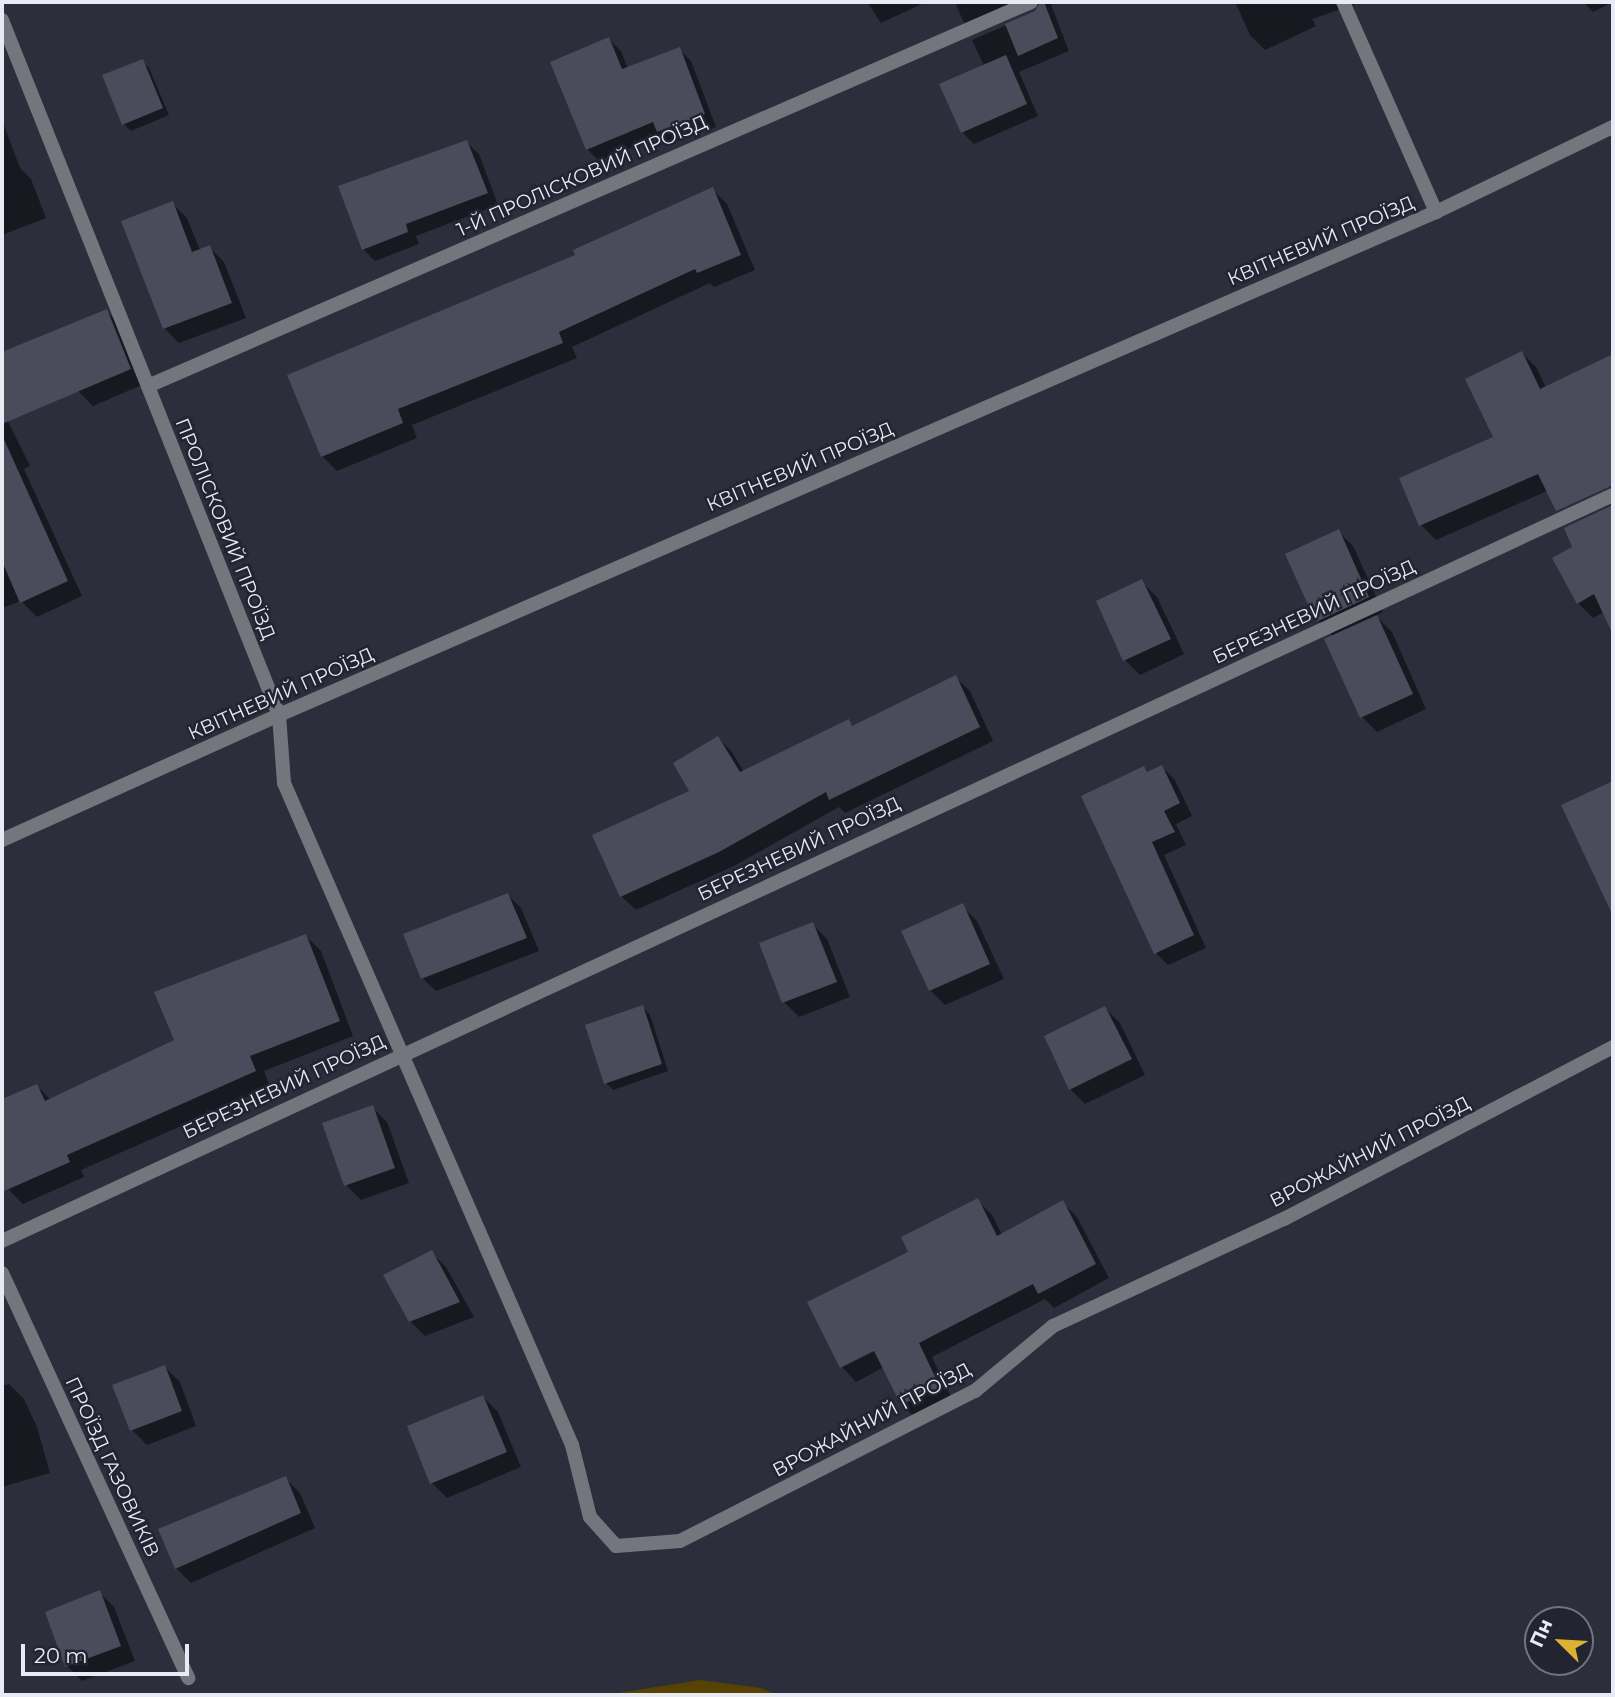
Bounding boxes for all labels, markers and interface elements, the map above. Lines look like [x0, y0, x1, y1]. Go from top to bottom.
street label: 1-Й ПРОЛІСКОВИЙ ПРОЇЗД [453, 110, 711, 242]
street label: КВІТНЕВИЙ ПРОЇЗД [1224, 191, 1418, 291]
street label: ПРОЛІСКОВИЙ ПРОЇЗД [170, 415, 280, 643]
street label: КВІТНЕВИЙ ПРОЇЗД [703, 417, 897, 517]
street label: БЕРЕЗНЕВИЙ ПРОЇЗД [1209, 555, 1419, 669]
street label: КВІТНЕВИЙ ПРОЇЗД [185, 643, 377, 745]
street label: БЕРЕЗНЕВИЙ ПРОЇЗД [694, 792, 904, 906]
street label: БЕРЕЗНЕВИЙ ПРОЇЗД [179, 1030, 389, 1144]
street label: ВРОЖАЙНИЙ ПРОЇЗД [1266, 1092, 1474, 1212]
street label: ВРОЖАЙНИЙ ПРОЇЗД [769, 1358, 975, 1482]
street label: ПРОЇЗД ГАЗОВИКІВ [60, 1373, 164, 1561]
north arrow [1524, 1606, 1594, 1676]
text: Пн [1525, 1615, 1558, 1651]
scale bar [24, 1630, 192, 1674]
text: 20 m [34, 1643, 88, 1668]

